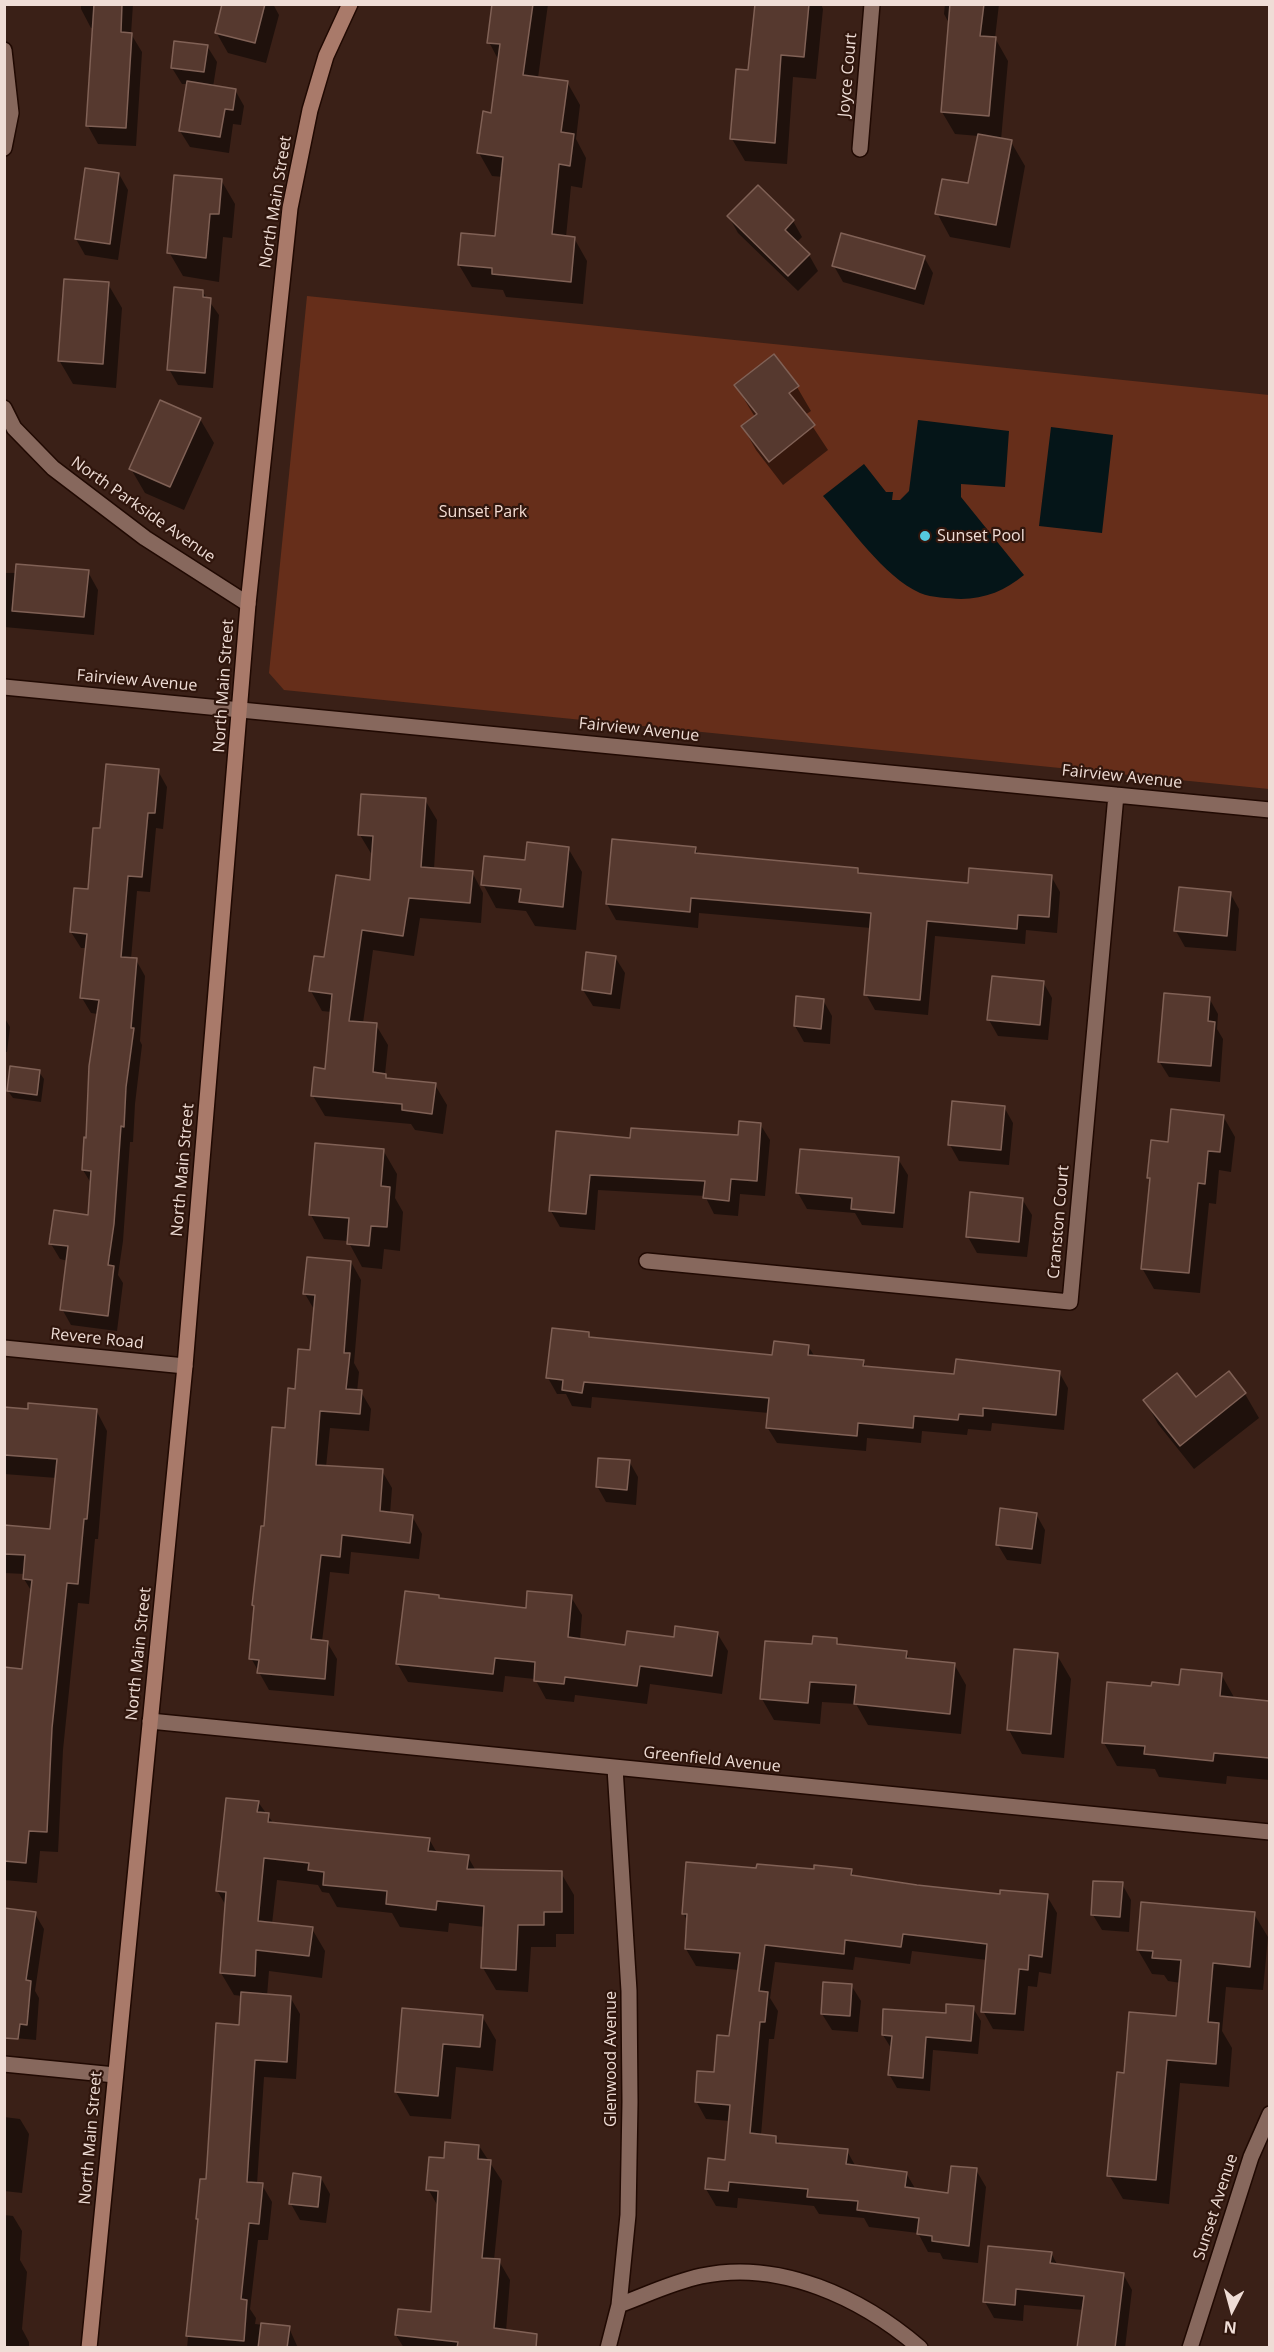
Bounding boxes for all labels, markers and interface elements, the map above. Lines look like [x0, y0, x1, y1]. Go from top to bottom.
street label: Joyce Court [835, 32, 861, 118]
street label: North Main Street [256, 134, 296, 270]
street label: North Parkside Avenue [67, 453, 219, 567]
park label: Sunset Park [439, 502, 527, 522]
place label: Sunset Pool [937, 526, 1025, 546]
marker: Sunset Pool [918, 529, 932, 543]
street label: North Main Street [210, 619, 238, 753]
street label: Fairview Avenue [76, 666, 198, 696]
street label: Fairview Avenue [578, 714, 700, 746]
street label: Fairview Avenue [1061, 761, 1183, 793]
street label: North Main Street [168, 1102, 198, 1238]
street label: Cranston Court [1044, 1164, 1074, 1280]
street label: Revere Road [49, 1325, 145, 1353]
street label: North Main Street [122, 1586, 156, 1722]
street label: Greenfield Avenue [642, 1743, 782, 1777]
street label: Glenwood Avenue [601, 1991, 621, 2127]
street label: North Main Street [76, 2070, 106, 2206]
street label: Sunset Avenue [1190, 2151, 1242, 2263]
north arrow [1202, 2280, 1262, 2340]
text: N [1223, 2316, 1238, 2340]

